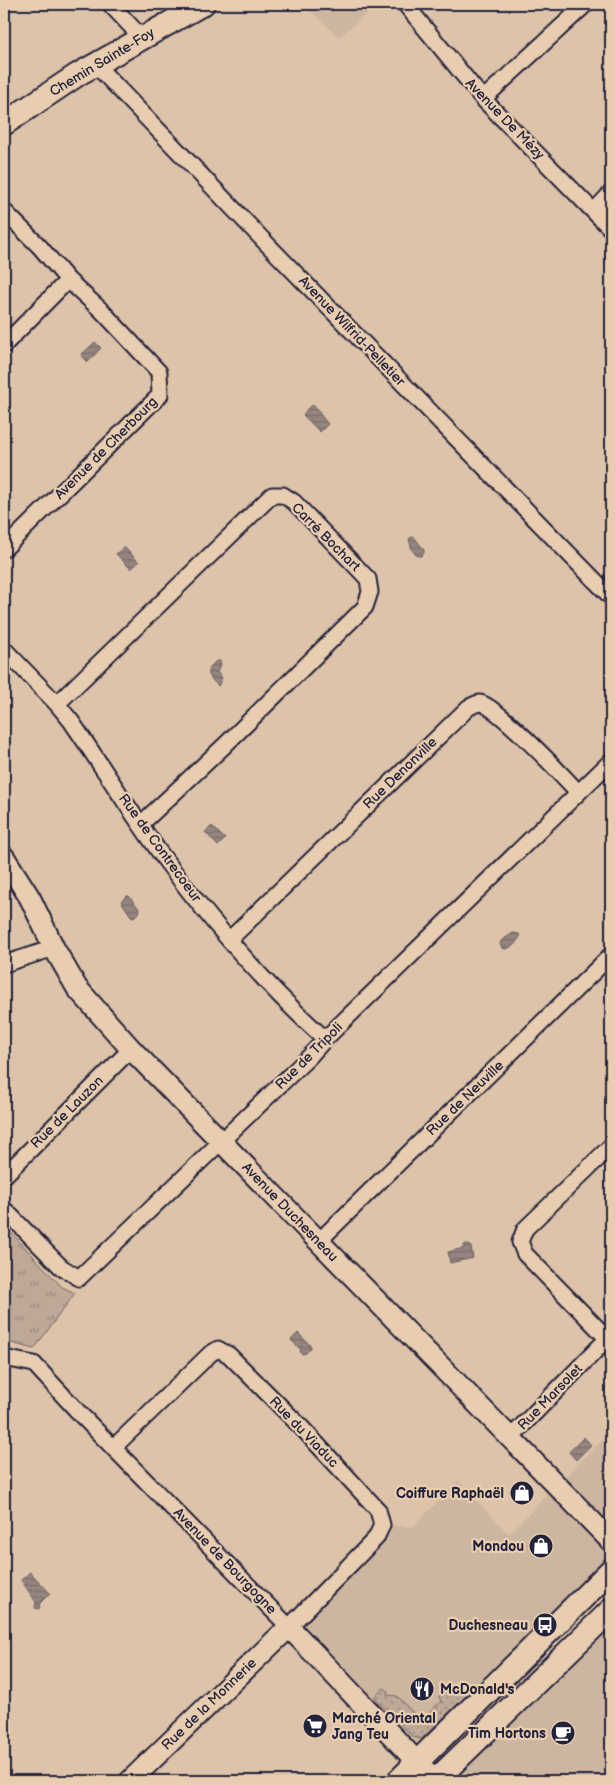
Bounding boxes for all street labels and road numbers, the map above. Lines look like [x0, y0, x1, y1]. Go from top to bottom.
street label: Chemin Sainte-Foy [47, 24, 158, 100]
street label: Avenue De Mézy [462, 75, 549, 164]
street label: Avenue Wilfrid-Pelletier [295, 272, 410, 390]
street label: Avenue de Cherbourg [51, 393, 161, 503]
street label: Carré Bochart [288, 499, 364, 575]
street label: Rue Denonville [359, 733, 441, 813]
street label: Rue de Contrecoeur [115, 791, 206, 906]
street label: Rue de Tripoli [272, 1019, 346, 1093]
street label: Rue de Neuville [423, 1057, 507, 1139]
street label: Rue de Lauzon [27, 1072, 107, 1152]
street label: Avenue Duchesneau [238, 1159, 342, 1265]
street label: Rue Marsolet [514, 1360, 586, 1434]
street label: Rue du Viaduc [266, 1393, 342, 1471]
street label: Avenue de Bourgogne [170, 1504, 280, 1618]
street label: Rue de la Monnerie [158, 1654, 260, 1754]

